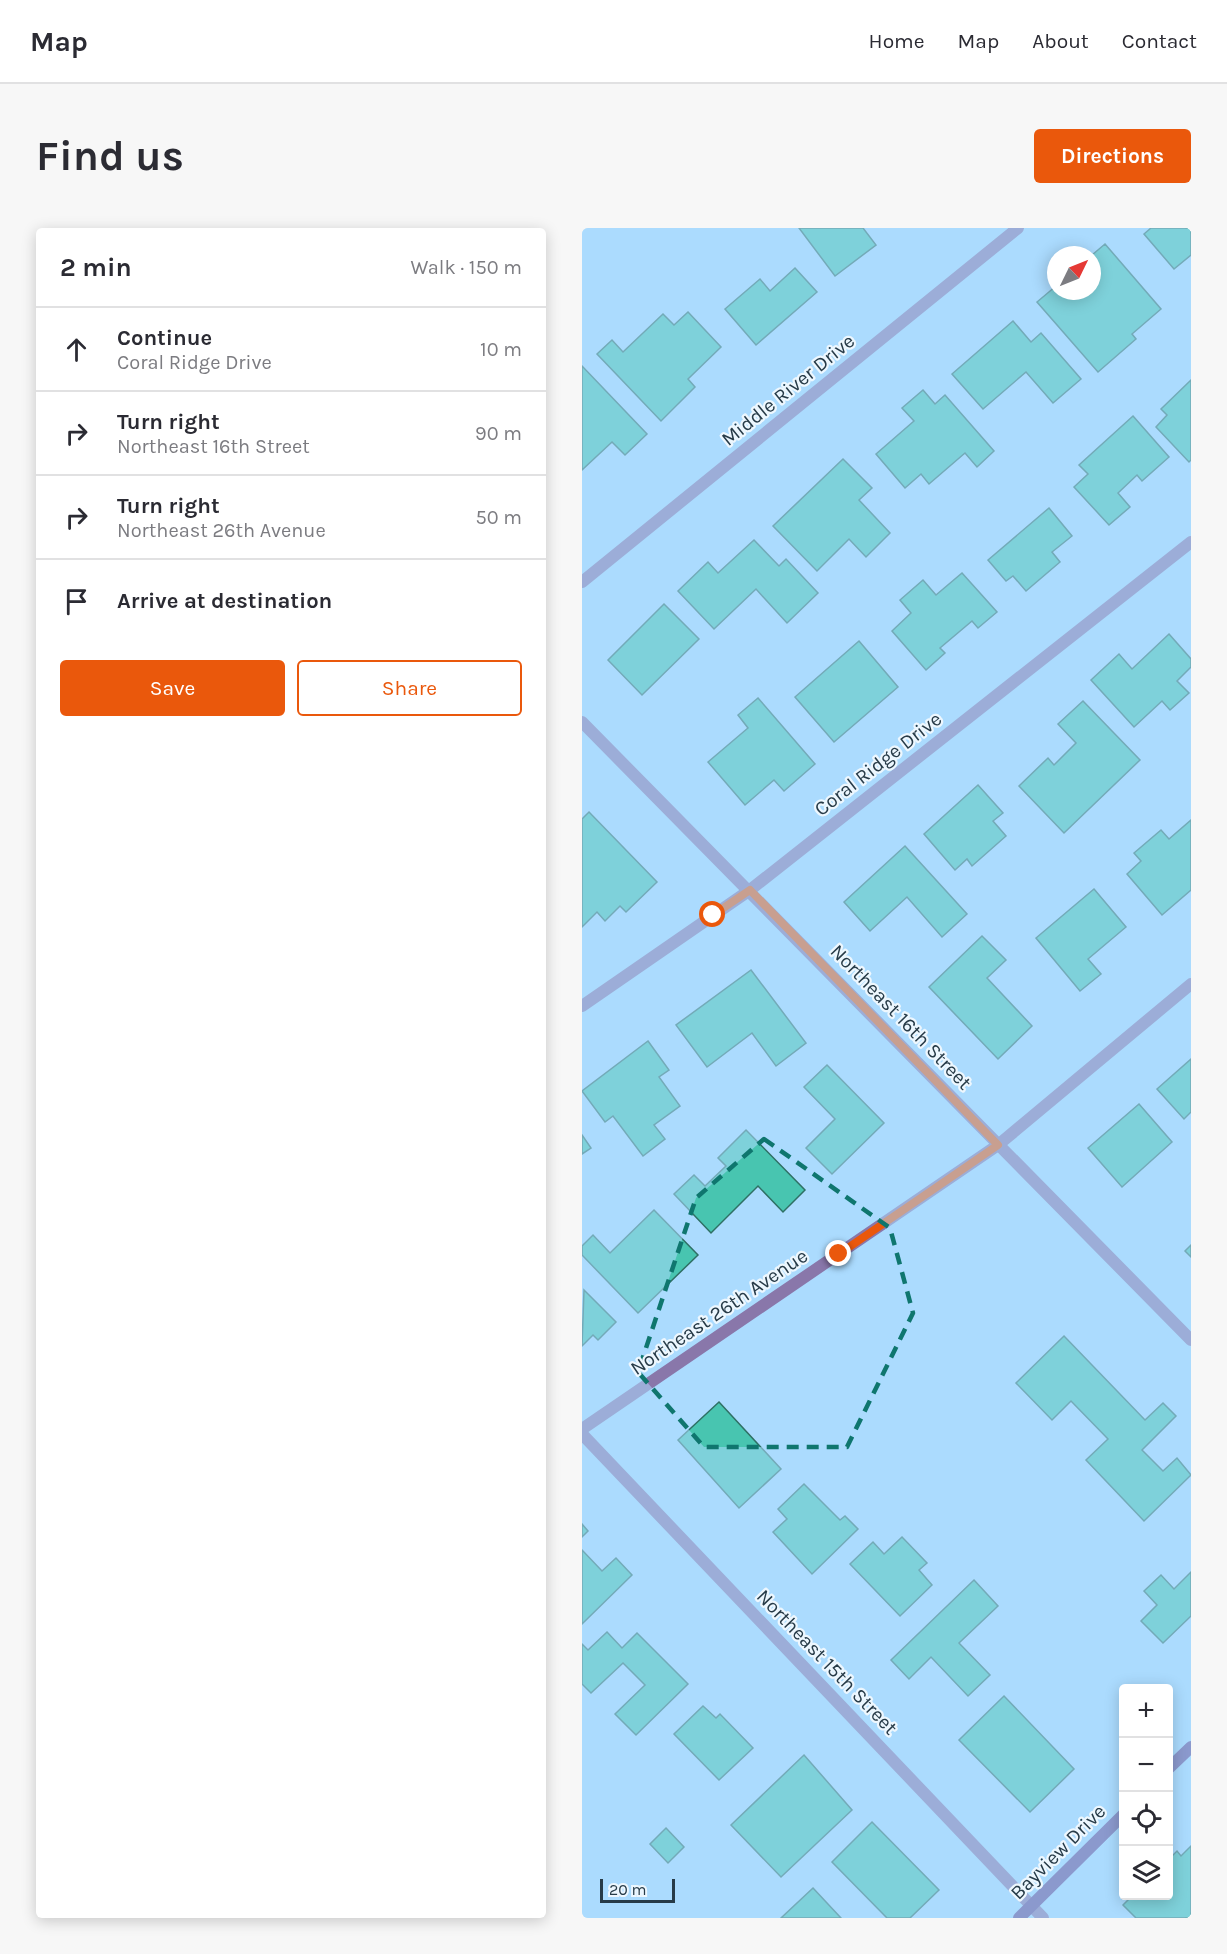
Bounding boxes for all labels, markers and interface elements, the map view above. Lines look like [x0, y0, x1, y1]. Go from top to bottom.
text: Map [30, 25, 88, 58]
text: Home [869, 29, 925, 53]
text: Map [958, 29, 999, 53]
text: About [1032, 29, 1089, 53]
text: Contact [1122, 29, 1197, 53]
button: Directions [1034, 129, 1191, 183]
text: Find us [36, 131, 184, 181]
north arrow [1047, 246, 1101, 300]
text: 2 min [60, 252, 132, 283]
text: Walk · 150 m [411, 256, 522, 279]
text: Continue [117, 325, 212, 351]
street label: Middle River Drive [717, 329, 859, 451]
icon: ahead [60, 333, 93, 366]
text: 10 m [480, 338, 522, 361]
text: Coral Ridge Drive [117, 351, 272, 374]
text: Turn right [117, 409, 220, 435]
icon: right [60, 417, 93, 450]
text: 90 m [475, 422, 522, 445]
text: Northeast 16th Street [117, 435, 310, 458]
text: Turn right [117, 493, 220, 519]
icon: right [60, 501, 93, 534]
text: 50 m [475, 506, 522, 529]
text: Northeast 26th Avenue [117, 519, 326, 542]
icon: arrive [60, 585, 93, 618]
text: Arrive at destination [117, 588, 332, 614]
button: Save [60, 660, 285, 716]
button: Share [297, 660, 522, 716]
street label: Coral Ridge Drive [810, 707, 946, 821]
route start [699, 901, 725, 927]
street label: Northeast 16th Street [826, 940, 977, 1095]
route end [825, 1240, 851, 1266]
street label: Northeast 26th Avenue [626, 1244, 812, 1380]
street label: Northeast 15th Street [752, 1585, 903, 1740]
map controls [1119, 1684, 1173, 1900]
button: + [1119, 1684, 1173, 1738]
button: − [1119, 1738, 1173, 1792]
button: locate [1119, 1792, 1173, 1846]
street label: Bayview Drive [1006, 1800, 1110, 1904]
button: layers [1119, 1846, 1173, 1900]
scale bar [600, 1876, 675, 1904]
text: 20 m [609, 1880, 647, 1899]

